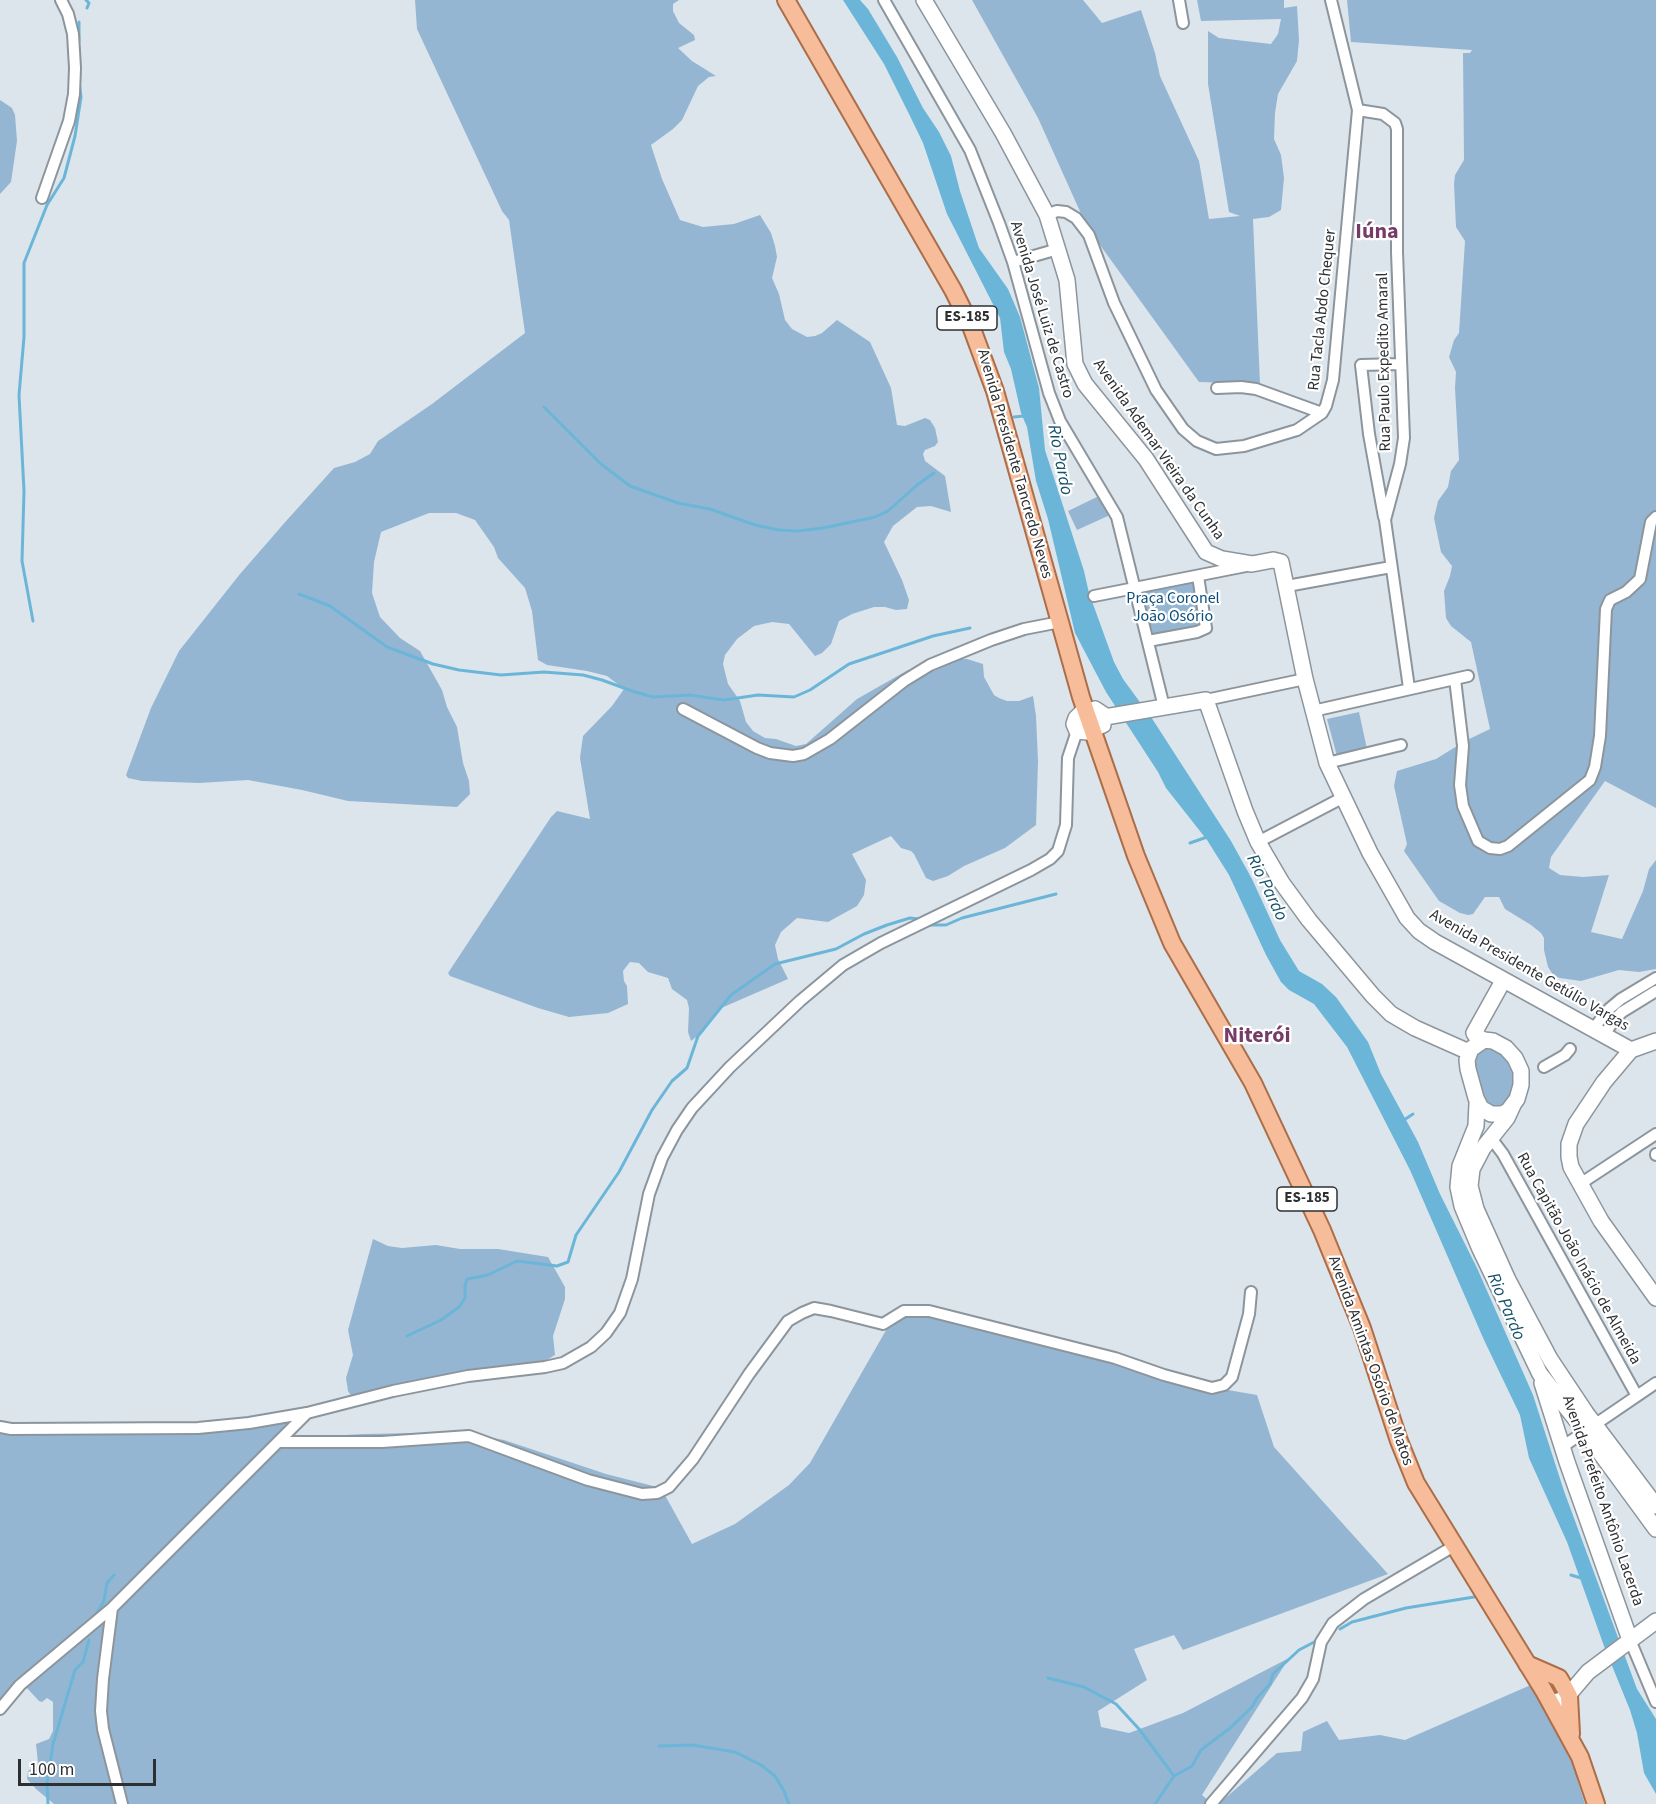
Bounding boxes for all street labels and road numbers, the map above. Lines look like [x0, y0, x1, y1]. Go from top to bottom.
street label: Avenida José Luiz de Castro [1005, 219, 1077, 401]
street label: Rua Tacla Abdo Chequer [1305, 228, 1341, 392]
street label: Rua Paulo Expedito Amaral [1374, 272, 1396, 452]
road number: ES-185 [937, 306, 997, 330]
street label: Avenida Presidente Tancredo Neves [972, 347, 1056, 581]
street label: Avenida Ademar Vieira da Cunha [1088, 356, 1228, 544]
street label: Avenida Presidente Getúlio Vargas [1426, 906, 1632, 1036]
street label: Rua Capitão João Inácio de Almeida [1512, 1150, 1644, 1368]
road number: ES-185 [1277, 1187, 1337, 1211]
street label: Avenida Amintas Osório de Matos [1323, 1254, 1417, 1468]
street label: Avenida Prefeito Antônio Lacerda [1557, 1393, 1647, 1609]

